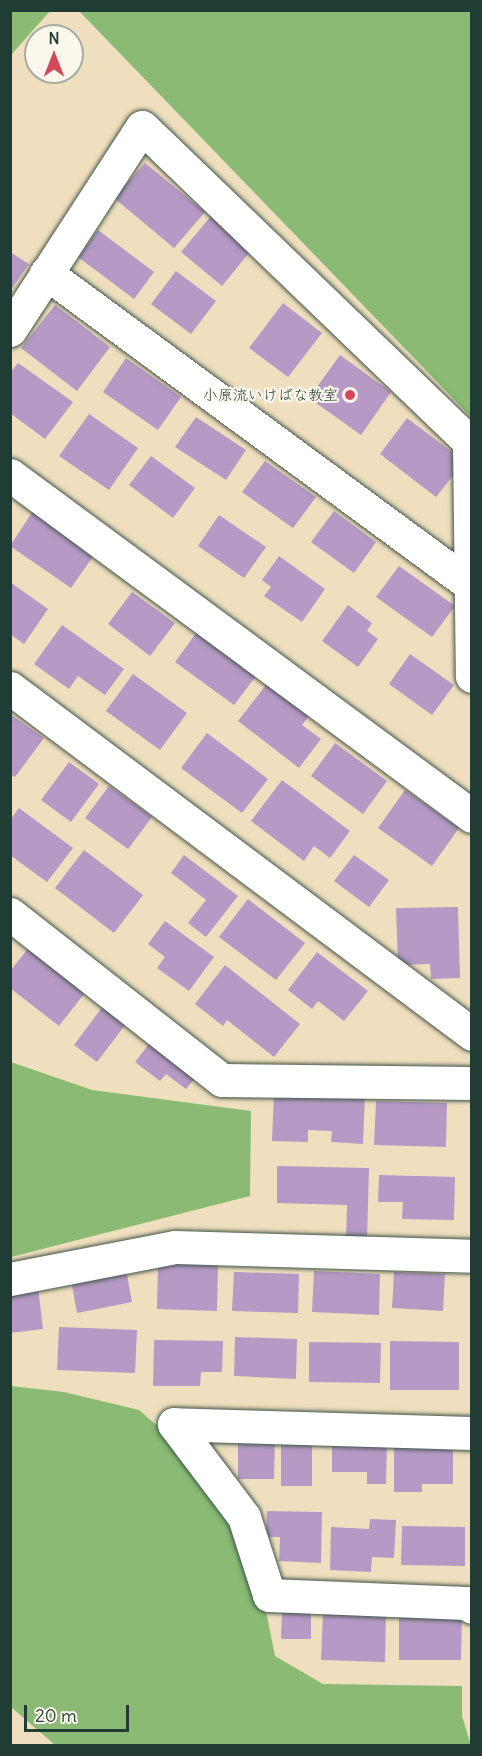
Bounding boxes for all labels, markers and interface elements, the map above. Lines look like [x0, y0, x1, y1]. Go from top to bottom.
north arrow [24, 24, 84, 84]
text: N [48, 28, 60, 48]
place label: 小原流いけばな教室 [203, 386, 338, 404]
marker: 小原流いけばな教室 [343, 388, 357, 402]
scale bar [27, 1693, 132, 1731]
text: 20 m [35, 1704, 77, 1727]

